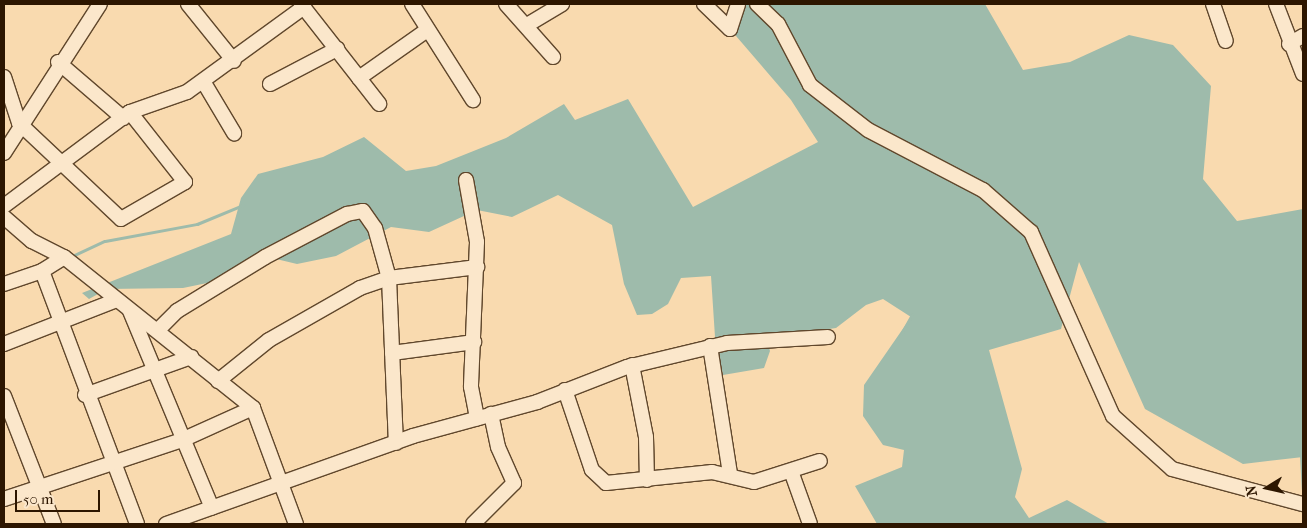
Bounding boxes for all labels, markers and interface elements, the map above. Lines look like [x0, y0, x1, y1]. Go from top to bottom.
north arrow [1242, 463, 1292, 513]
scale bar [18, 480, 102, 512]
text: N [1242, 484, 1261, 497]
text: 50 m [23, 490, 53, 508]

